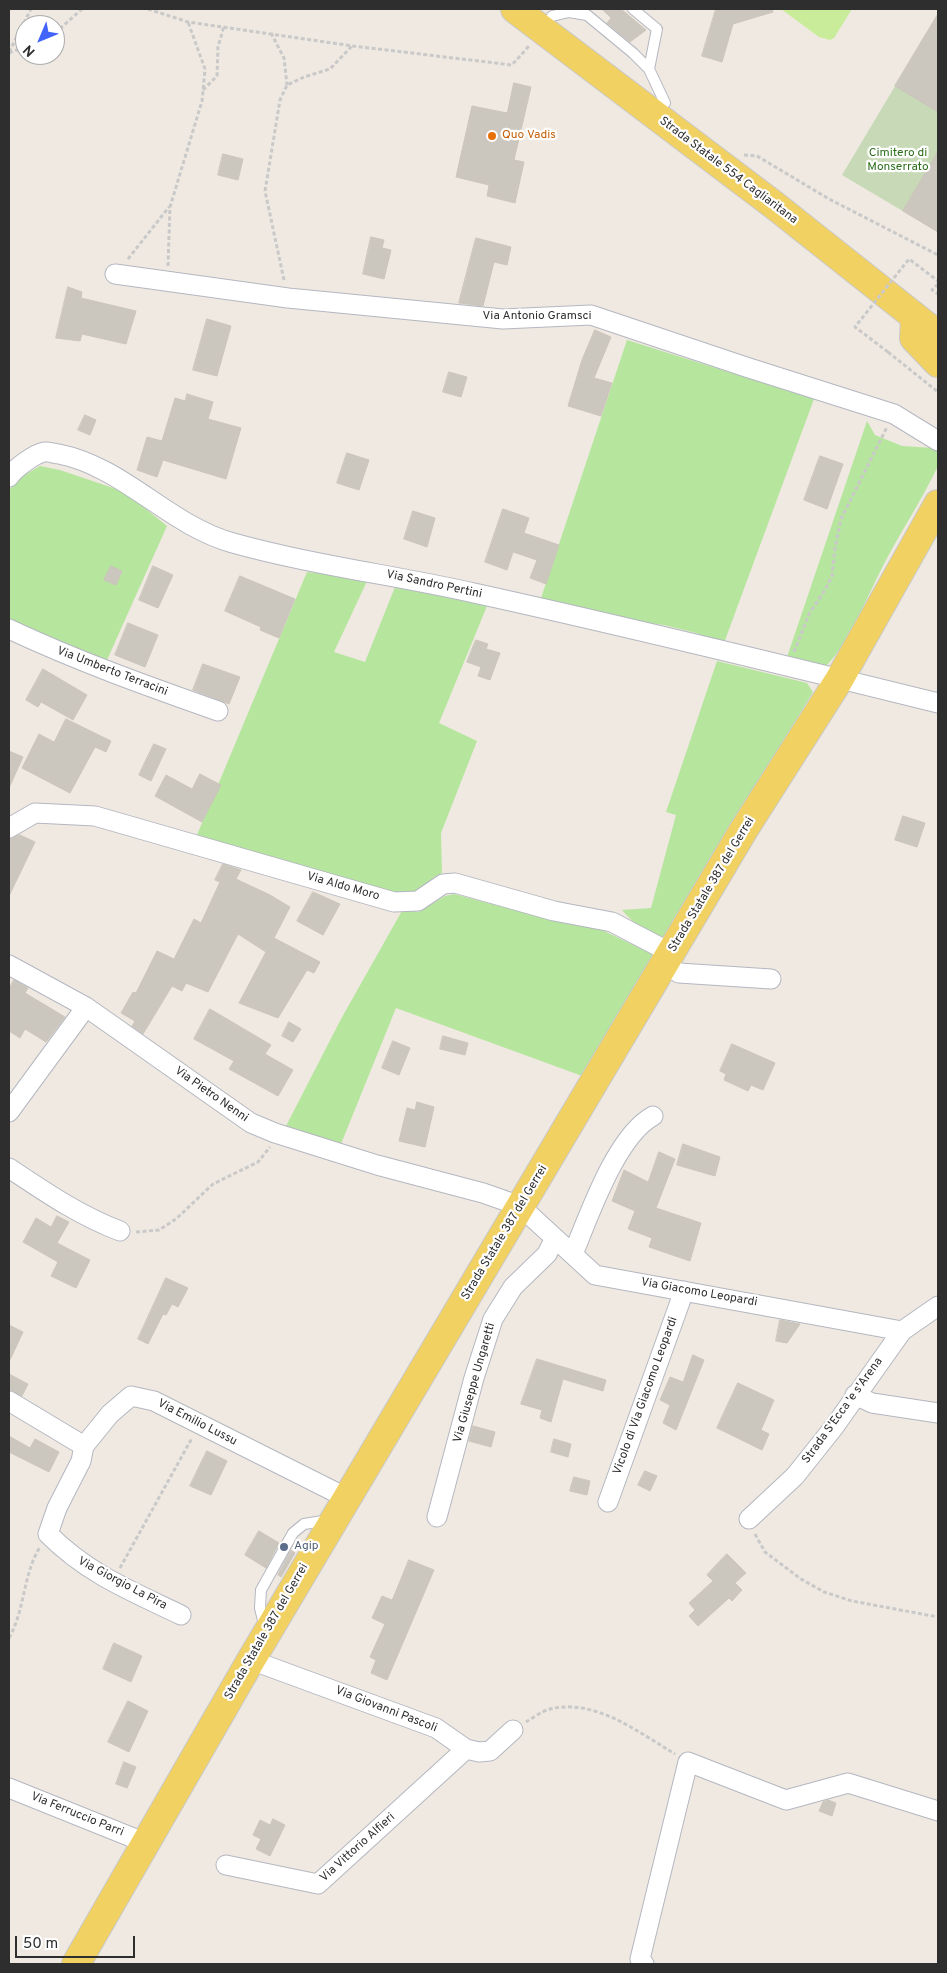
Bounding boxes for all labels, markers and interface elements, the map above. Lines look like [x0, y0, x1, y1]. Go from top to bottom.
north arrow [15, 15, 65, 65]
text: N [20, 41, 39, 60]
street label: Strada Statale 554 Cagliaritana [656, 114, 800, 228]
place label: Quo Vadis [502, 129, 556, 143]
marker: Quo Vadis [486, 130, 498, 142]
park label: Cimitero di Monserrato [867, 147, 929, 175]
street label: Via Antonio Gramsci [483, 310, 591, 324]
street label: Via Sandro Pertini [385, 568, 483, 602]
street label: Via Umberto Terracini [55, 644, 169, 700]
street label: Strada Statale 387 del Gerrei [666, 815, 758, 955]
street label: Via Aldo Moro [305, 870, 381, 904]
street label: Via Pietro Nenni [171, 1064, 251, 1126]
street label: Strada Statale 387 del Gerrei [459, 1163, 551, 1303]
street label: Via Giacomo Leopardi [640, 1276, 758, 1310]
street label: Vicolo di Via Giacomo Leopardi [611, 1315, 681, 1477]
street label: Via Giuseppe Ungaretti [451, 1321, 499, 1445]
street label: Strada S'Ecca 'e s'Arena [800, 1355, 886, 1467]
street label: Via Emilio Lussu [155, 1397, 239, 1449]
place label: Agip [294, 1540, 319, 1554]
marker: Agip [278, 1541, 290, 1553]
street label: Via Giorgio La Pira [75, 1554, 169, 1614]
street label: Strada Statale 387 del Gerrei [222, 1561, 312, 1703]
street label: Via Giovanni Pascoli [333, 1684, 439, 1736]
street label: Via Ferruccio Parri [28, 1790, 126, 1840]
street label: Via Vittorio Alfieri [318, 1811, 398, 1885]
scale bar [18, 1926, 138, 1958]
text: 50 m [23, 1935, 58, 1954]

